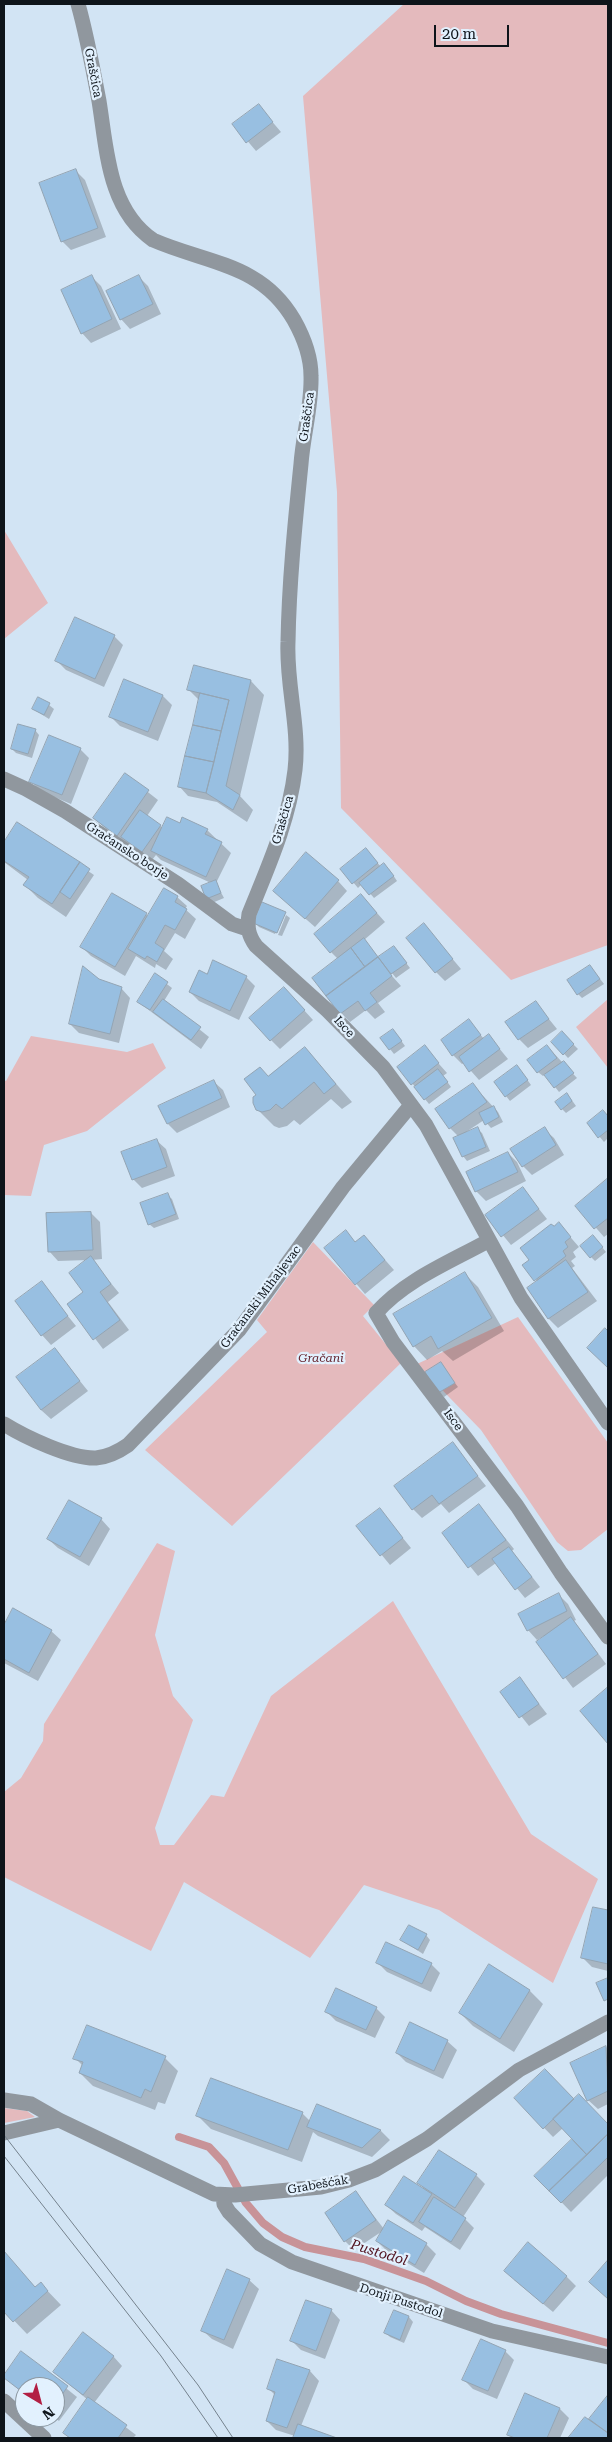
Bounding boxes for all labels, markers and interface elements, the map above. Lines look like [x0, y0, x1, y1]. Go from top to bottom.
scale bar [437, 15, 512, 47]
text: 20 m [442, 25, 476, 43]
street label: Graščica [81, 47, 105, 99]
street label: Graščica [296, 391, 318, 443]
street label: Graščica [269, 794, 297, 846]
street label: Gračansko borje [83, 819, 171, 883]
street label: Isce [331, 1014, 357, 1040]
street label: Gračanski Mihaljevac [218, 1243, 304, 1351]
park label: Gračani [298, 1351, 344, 1365]
street label: Isce [440, 1406, 466, 1434]
street label: Grabešćak [286, 2173, 350, 2197]
water label: Pustodol [348, 2236, 410, 2270]
street label: Donji Pustodol [358, 2281, 444, 2321]
north arrow [15, 2377, 65, 2427]
text: N [39, 2404, 58, 2423]

